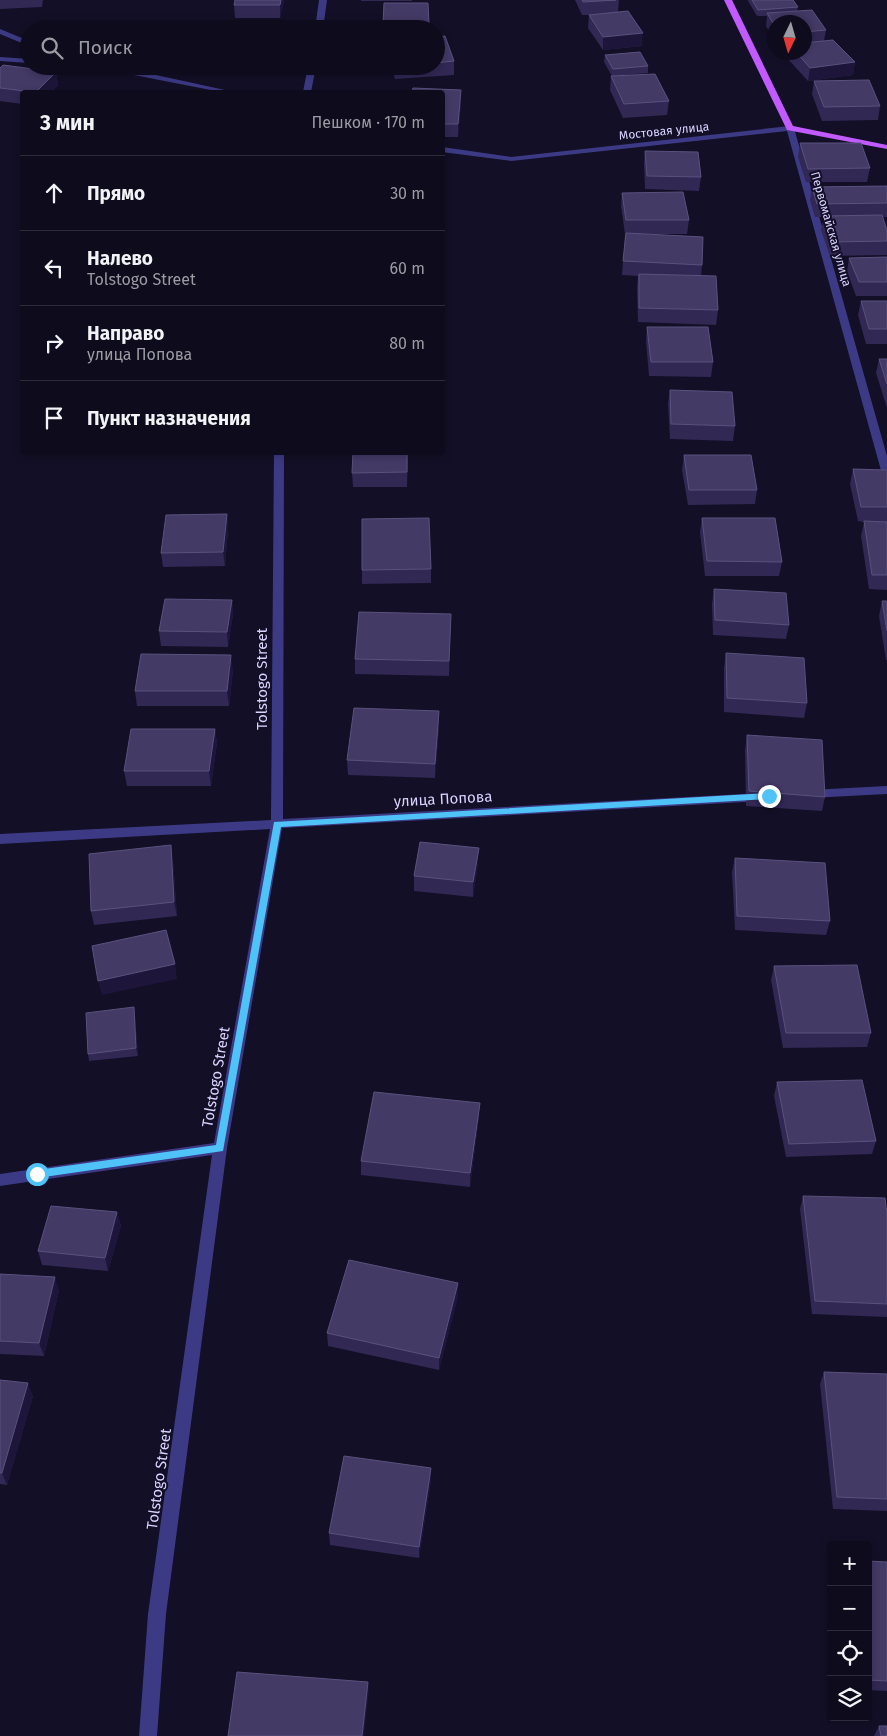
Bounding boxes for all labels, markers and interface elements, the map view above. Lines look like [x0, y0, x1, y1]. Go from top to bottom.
north arrow [767, 15, 812, 60]
search box [20, 20, 445, 75]
icon: search [38, 34, 66, 62]
text: Поиск [78, 36, 132, 59]
text: 3 мин [40, 110, 95, 136]
text: Пешком · 170 m [311, 113, 425, 132]
street label: Мостовая улица [618, 119, 710, 143]
street label: Первомайская улица [808, 170, 854, 288]
icon: ahead [40, 179, 68, 207]
text: Прямо [87, 182, 145, 205]
text: 30 m [390, 184, 425, 203]
text: Налево [87, 247, 153, 270]
icon: left [40, 254, 68, 282]
text: 60 m [390, 259, 425, 278]
text: Tolstogo Street [87, 270, 196, 289]
text: Направо [87, 322, 164, 345]
icon: right [40, 329, 68, 357]
text: 80 m [389, 334, 425, 353]
text: улица Попова [87, 345, 192, 364]
icon: arrive [40, 404, 68, 432]
text: Пункт назначения [87, 407, 251, 430]
street label: Tolstogo Street [253, 627, 271, 730]
route end [758, 785, 781, 808]
street label: улица Попова [393, 787, 493, 811]
street label: Tolstogo Street [198, 1025, 234, 1129]
route start [26, 1163, 49, 1186]
street label: Tolstogo Street [143, 1427, 175, 1531]
map controls [827, 1541, 872, 1721]
button: + [827, 1541, 872, 1586]
button: − [827, 1586, 872, 1631]
button: locate [827, 1631, 872, 1676]
button: layers [827, 1676, 872, 1721]

